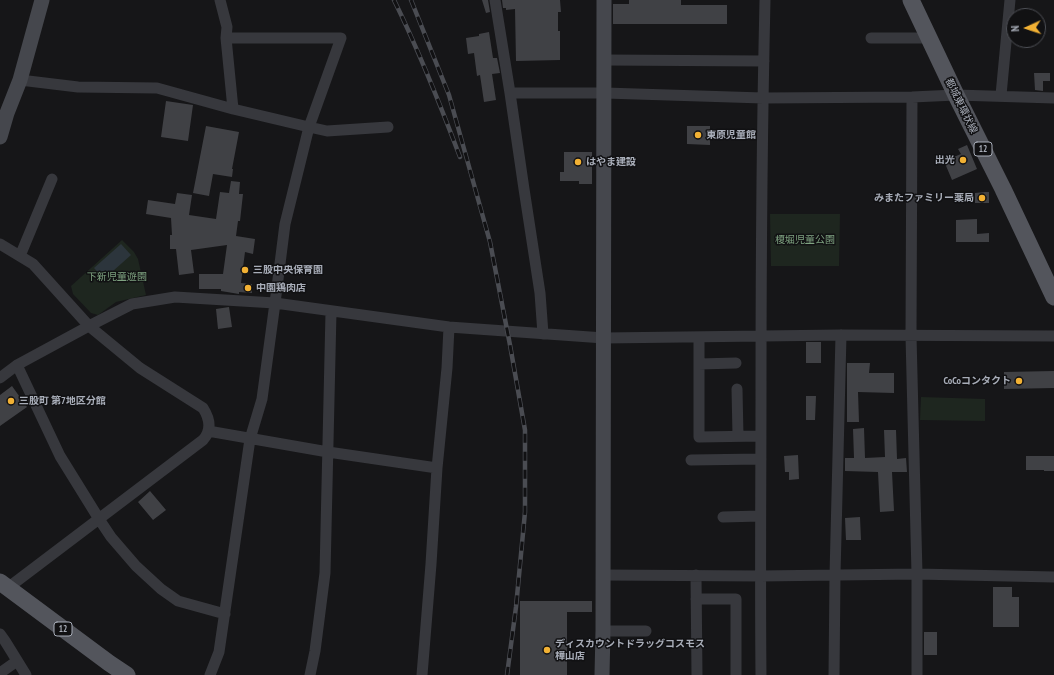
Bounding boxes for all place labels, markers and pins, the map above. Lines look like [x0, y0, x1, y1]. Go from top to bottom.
place label: 東原児童館 [706, 129, 756, 141]
marker: 東原児童館 [693, 130, 703, 140]
place label: 出光 [935, 154, 955, 166]
marker: 出光 [958, 155, 968, 165]
place label: はやま建設 [586, 156, 636, 168]
marker: はやま建設 [573, 157, 583, 167]
place label: みまたファミリー薬局 [874, 192, 974, 204]
marker: みまたファミリー薬局 [977, 193, 987, 203]
place label: 三股中央保育園 [253, 264, 323, 276]
marker: 三股中央保育園 [240, 265, 250, 275]
place label: 中園鶏肉店 [256, 282, 306, 294]
marker: 中園鶏肉店 [243, 283, 253, 293]
place label: CoCoコンタクト [944, 375, 1011, 387]
marker: CoCoコンタクト [1014, 376, 1024, 386]
place label: 三股町 第7地区分館 [19, 395, 106, 407]
marker: 三股町 第7地区分館 [6, 396, 16, 406]
place label: ディスカウントドラッグコスモス 樺山店 [555, 638, 705, 662]
marker: ディスカウントドラッグコスモス 樺山店 [542, 645, 552, 655]

